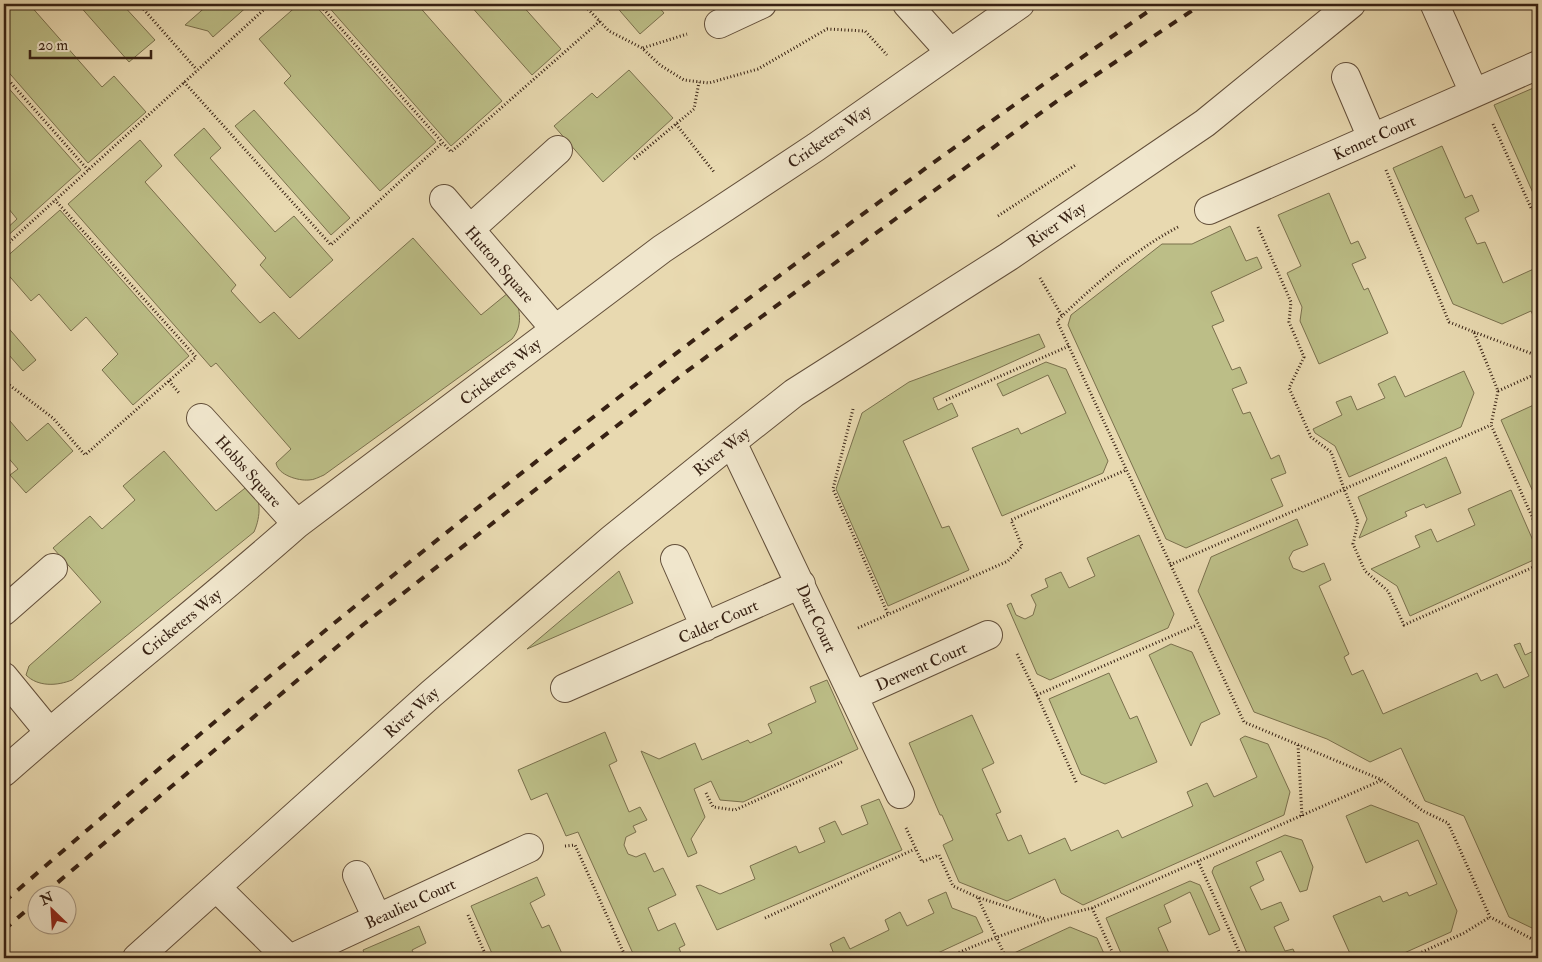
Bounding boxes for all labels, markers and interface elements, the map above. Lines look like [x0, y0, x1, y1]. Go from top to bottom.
scale bar [30, 28, 151, 60]
text: 20 m [38, 36, 68, 55]
street label: Cricketers Way [784, 100, 876, 173]
street label: Kennet Court [1330, 111, 1419, 165]
street label: River Way [1023, 197, 1091, 252]
street label: Hutton Square [460, 222, 538, 308]
street label: Cricketers Way [456, 333, 546, 410]
street label: River Way [689, 422, 755, 481]
street label: Hobbs Square [211, 432, 286, 512]
street label: Dart Court [792, 581, 841, 656]
street label: Cricketers Way [138, 584, 226, 661]
street label: Calder Court [676, 595, 761, 648]
street label: Derwent Court [873, 638, 970, 696]
street label: River Way [380, 682, 444, 743]
street label: Beaulieu Court [362, 874, 459, 934]
north arrow [28, 884, 78, 934]
text: N [37, 888, 56, 909]

